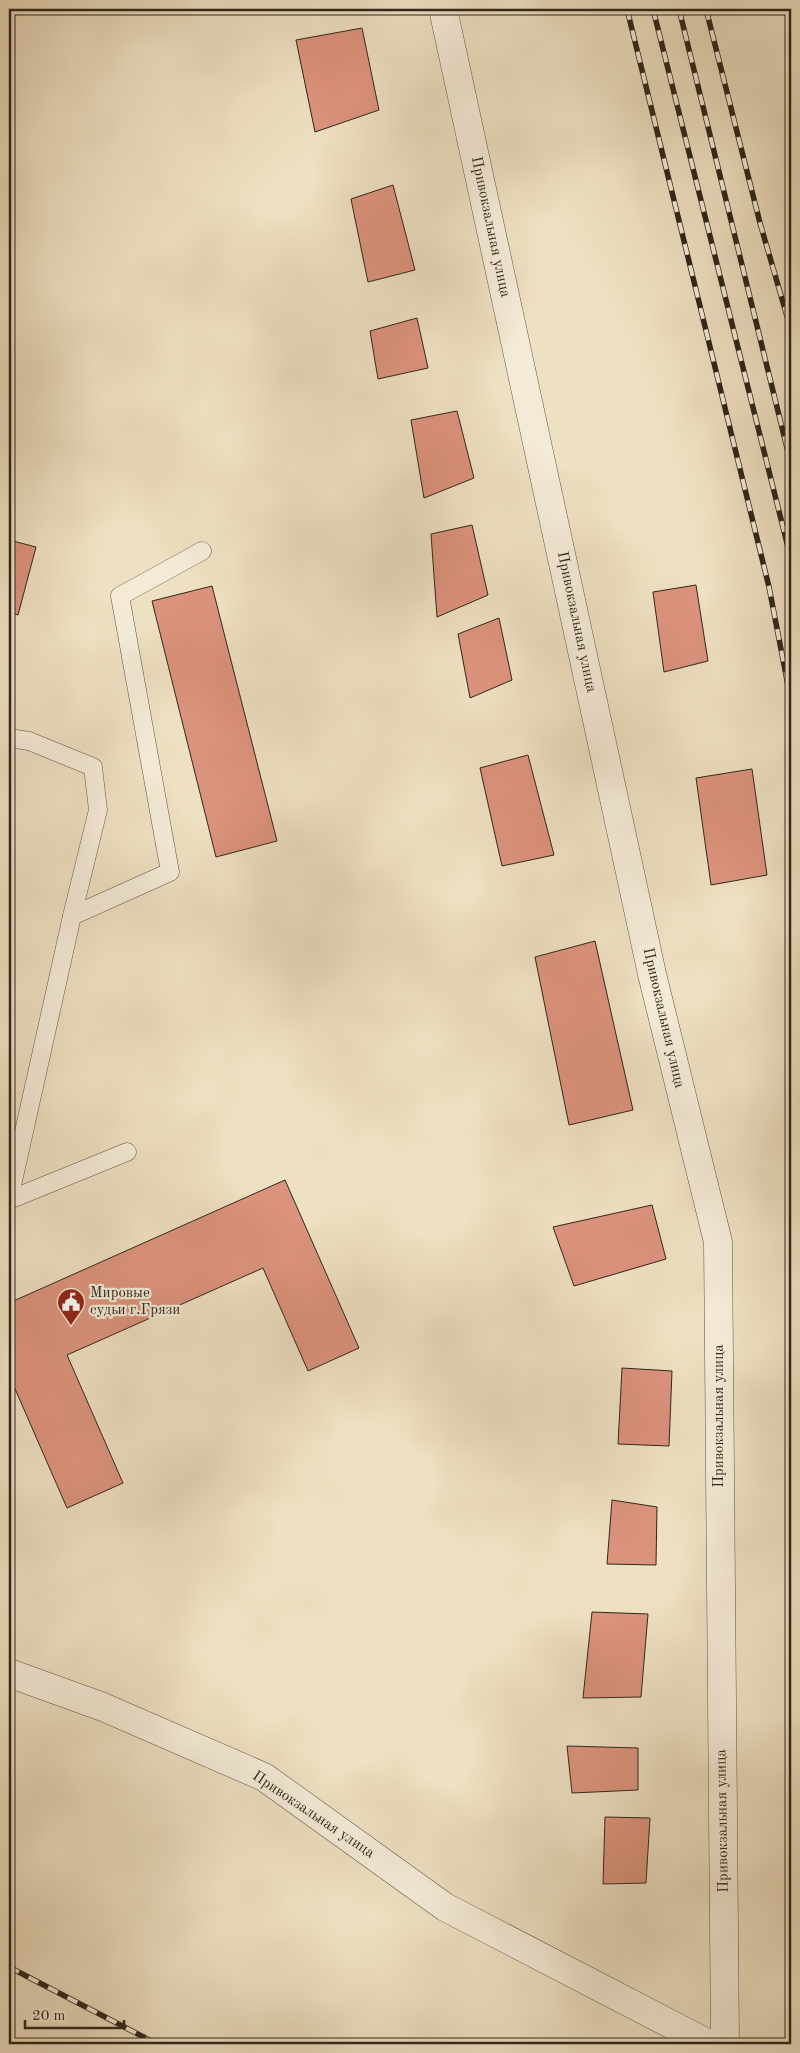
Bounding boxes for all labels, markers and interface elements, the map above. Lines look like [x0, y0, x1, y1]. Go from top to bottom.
street label: Привокзальная улица [468, 155, 512, 299]
street label: Привокзальная улица [554, 550, 598, 694]
street label: Привокзальная улица [640, 946, 687, 1090]
place label: Мировые судьи г.Грязи [90, 1286, 180, 1318]
public building icon: Мировые судьи г.Грязи [56, 1287, 86, 1326]
street label: Привокзальная улица [712, 1344, 727, 1488]
street label: Привокзальная улица [714, 1749, 732, 1893]
street label: Привокзальная улица [249, 1769, 377, 1862]
scale bar [25, 1998, 124, 2030]
text: 20 m [32, 2009, 66, 2024]

